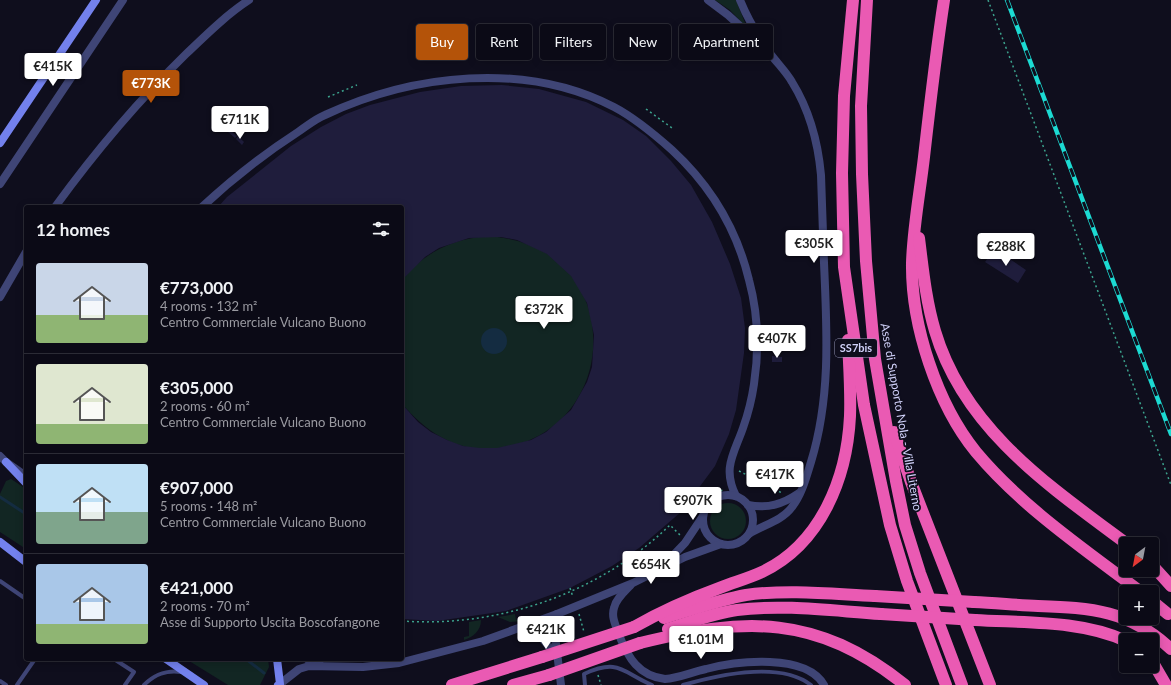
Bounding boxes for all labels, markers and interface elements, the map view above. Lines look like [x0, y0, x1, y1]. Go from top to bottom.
chip: Buy [416, 24, 468, 60]
chip: Rent [476, 24, 532, 60]
chip: Filters [540, 24, 606, 60]
chip: New [614, 24, 671, 60]
chip: Apartment [679, 24, 773, 60]
pin: €415K [25, 53, 81, 87]
text: €415K [33, 58, 73, 74]
pin: €773K [123, 70, 179, 104]
text: €773K [131, 75, 171, 91]
pin: €711K [212, 106, 268, 140]
text: €711K [220, 111, 260, 127]
icon: filters [370, 218, 392, 240]
text: 12 homes [36, 219, 110, 240]
pin: €305K [786, 230, 842, 264]
pin: €288K [978, 233, 1034, 267]
text: €305K [794, 235, 834, 251]
text: €288K [986, 238, 1026, 254]
text: €773,000 [160, 277, 233, 298]
icon: home [68, 279, 116, 327]
pin: €372K [516, 296, 572, 330]
text: 4 rooms · 132 m² [160, 298, 257, 314]
text: €372K [524, 301, 564, 317]
text: Centro Commerciale Vulcano Buono [160, 314, 366, 330]
street label: Asse di Supporto Nola - Villa Literno [878, 322, 925, 512]
pin: €407K [749, 325, 805, 359]
text: €407K [757, 330, 797, 346]
road number: SS7bis [835, 339, 877, 357]
text: €305,000 [160, 377, 233, 398]
icon: home [68, 380, 116, 428]
text: 2 rooms · 60 m² [160, 398, 250, 414]
text: Centro Commerciale Vulcano Buono [160, 414, 366, 430]
pin: €417K [747, 461, 803, 495]
text: €417K [755, 466, 795, 482]
text: €907,000 [160, 477, 233, 498]
icon: home [68, 480, 116, 528]
pin: €907K [665, 487, 721, 521]
text: €907K [673, 492, 713, 508]
text: 5 rooms · 148 m² [160, 498, 257, 514]
text: Centro Commerciale Vulcano Buono [160, 514, 366, 530]
north arrow [1119, 537, 1159, 577]
map controls [1119, 537, 1159, 673]
pin: €654K [623, 551, 679, 585]
text: €654K [631, 556, 671, 572]
text: €421,000 [160, 577, 233, 598]
icon: home [68, 580, 116, 628]
button: + [1119, 585, 1159, 625]
text: 2 rooms · 70 m² [160, 598, 250, 614]
text: Asse di Supporto Uscita Boscofangone [160, 614, 380, 630]
pin: €421K [518, 616, 574, 650]
text: €421K [526, 621, 566, 637]
pin: €1.01M [668, 626, 734, 660]
text: €1.01M [678, 631, 724, 647]
button: − [1119, 633, 1159, 673]

